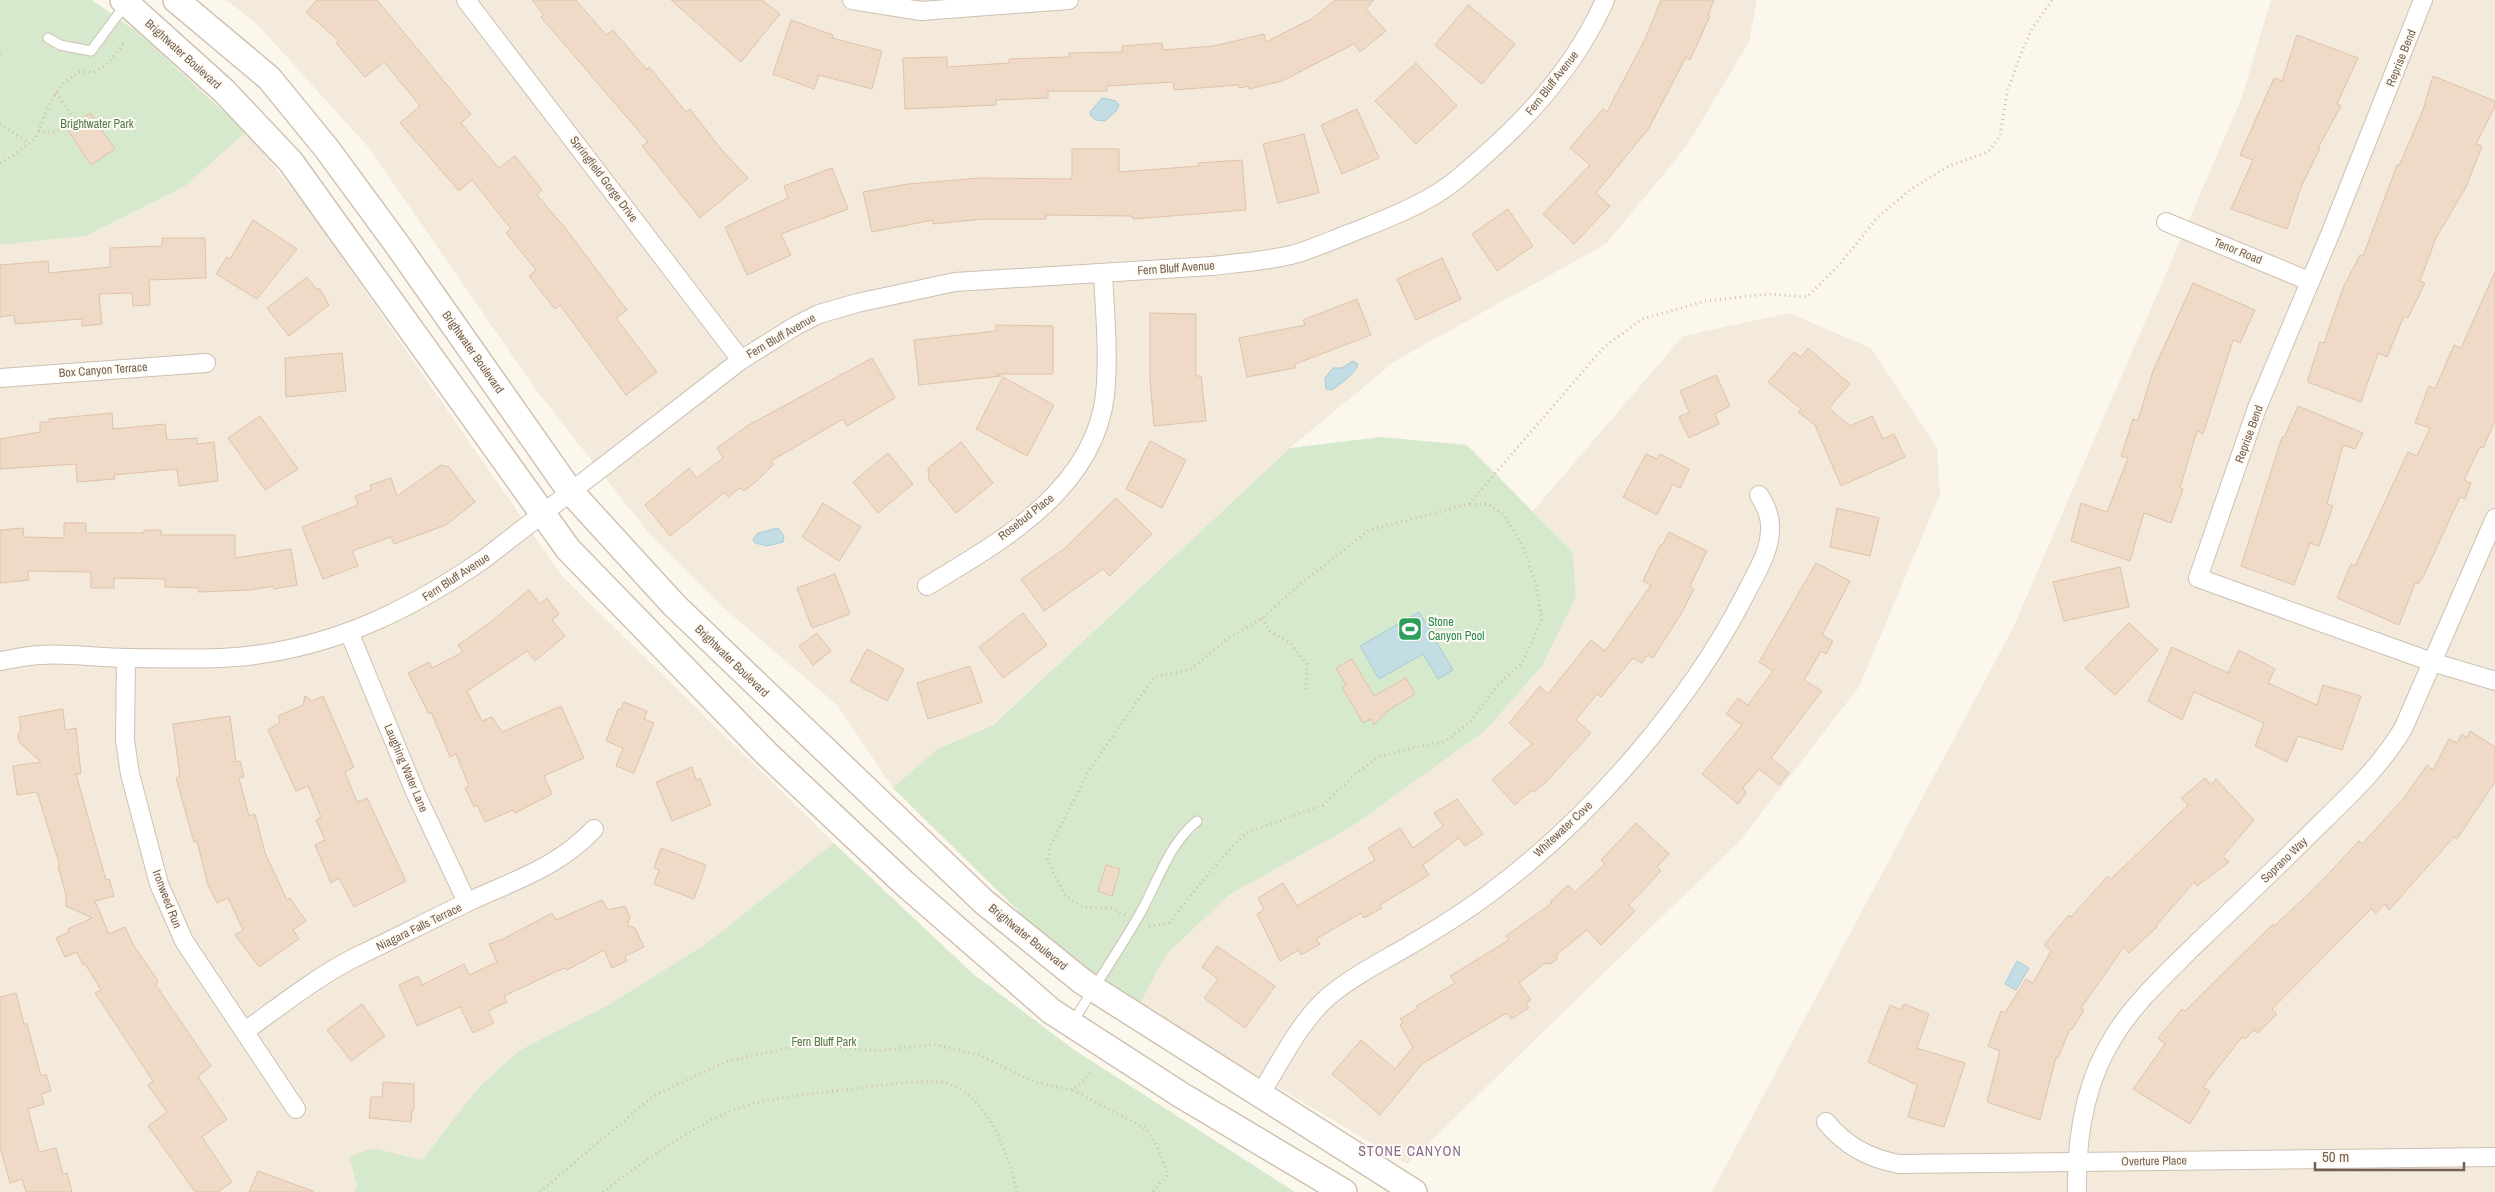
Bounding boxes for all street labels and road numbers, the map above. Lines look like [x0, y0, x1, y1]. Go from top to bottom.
street label: Brightwater Boulevard [141, 15, 225, 93]
street label: Reprise Bend [2382, 27, 2420, 89]
street label: Fern Bluff Avenue [1522, 48, 1582, 118]
street label: Springfield Gorge Drive [566, 133, 642, 225]
street label: Tenor Road [2211, 234, 2265, 268]
street label: Fern Bluff Avenue [1137, 257, 1215, 279]
street label: Brightwater Boulevard [439, 308, 507, 396]
street label: Fern Bluff Avenue [743, 310, 819, 362]
street label: Box Canyon Terrace [58, 359, 148, 381]
street label: Reprise Bend [2231, 403, 2267, 465]
street label: Rosebud Place [995, 490, 1057, 544]
street label: Fern Bluff Avenue [419, 549, 493, 605]
street label: Brightwater Boulevard [691, 621, 773, 701]
street label: Laughing Water Lane [380, 721, 432, 815]
street label: Whitewater Cove [1530, 797, 1596, 861]
street label: Soprano Way [2257, 834, 2311, 886]
street label: Ironweed Run [149, 868, 185, 930]
street label: Niagara Falls Terrace [374, 899, 464, 955]
street label: Brightwater Boulevard [985, 900, 1071, 974]
street label: Overture Place [2121, 1152, 2187, 1170]

